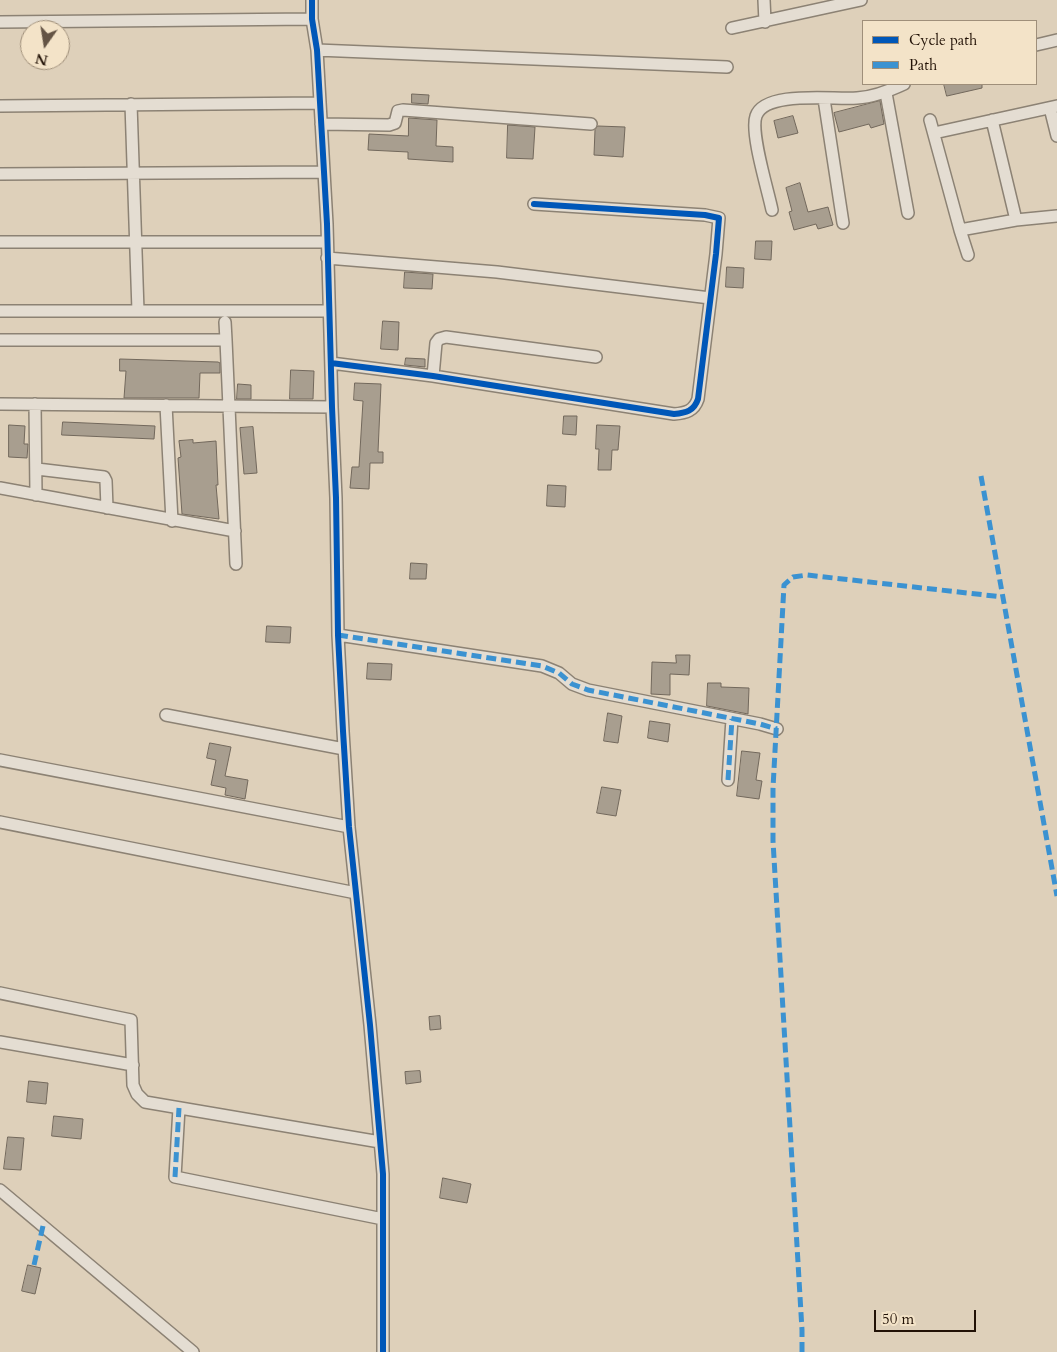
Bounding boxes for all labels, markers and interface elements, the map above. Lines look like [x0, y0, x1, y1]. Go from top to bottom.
north arrow [20, 20, 70, 70]
legend [862, 20, 1037, 85]
text: Cycle path [909, 30, 977, 50]
text: N [34, 49, 50, 70]
text: Path [909, 55, 937, 75]
scale bar [877, 1300, 980, 1332]
text: 50 m [882, 1309, 914, 1329]

